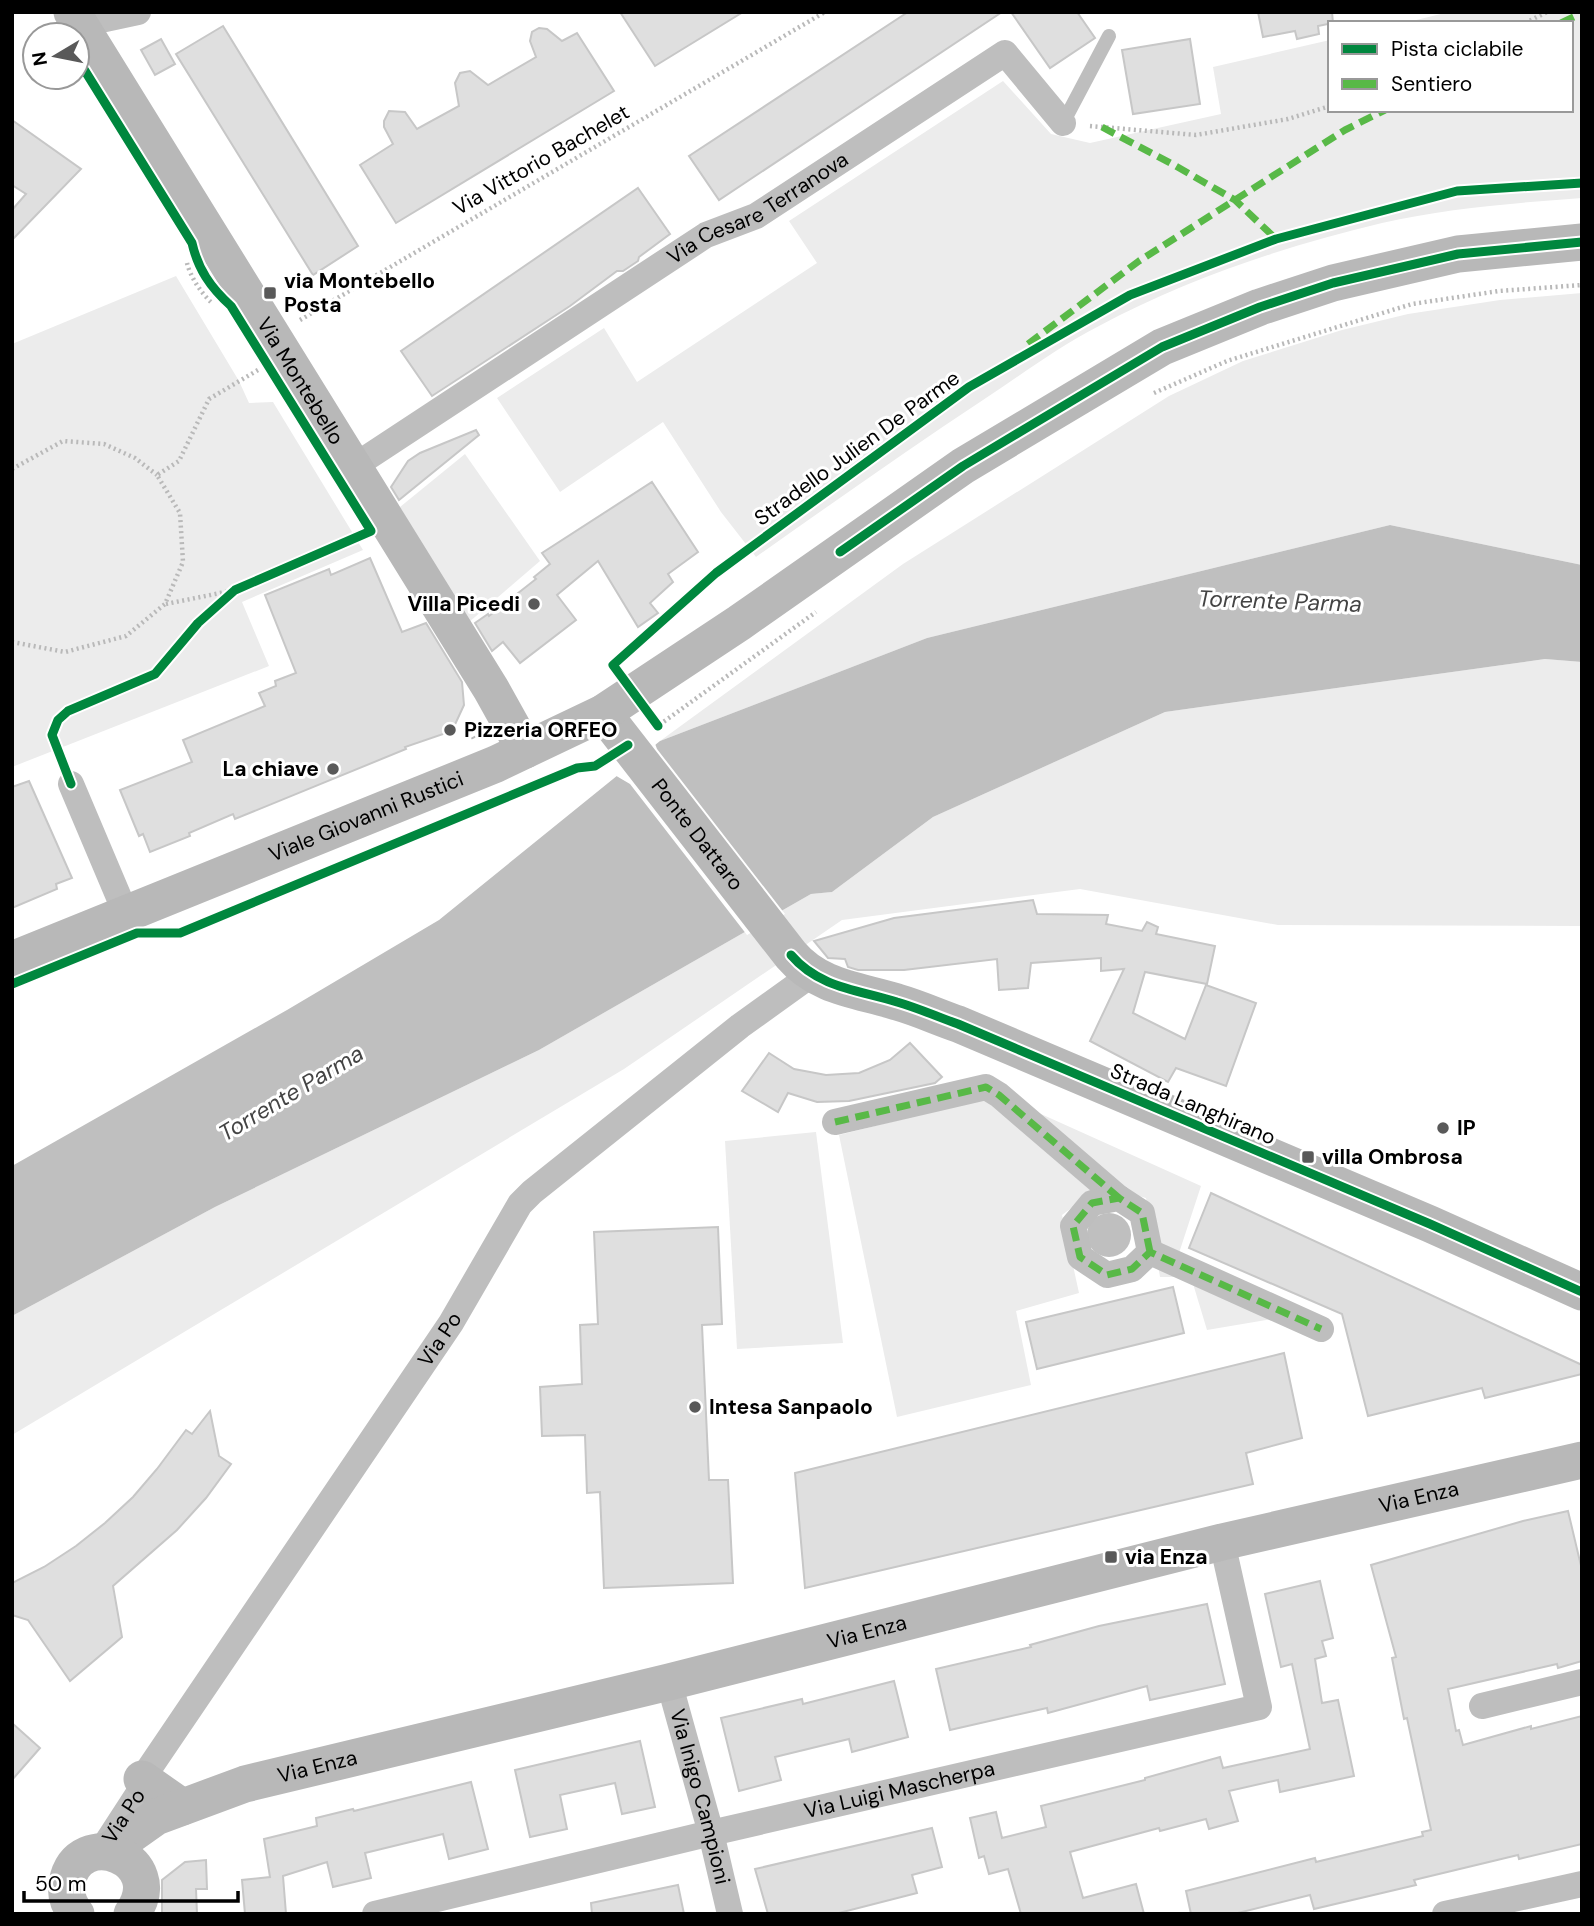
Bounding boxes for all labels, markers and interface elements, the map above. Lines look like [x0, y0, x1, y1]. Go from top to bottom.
north arrow [21, 21, 91, 91]
legend [1328, 21, 1573, 112]
text: Pista ciclabile [1391, 35, 1524, 63]
text: N [26, 50, 53, 68]
text: Sentiero [1391, 70, 1472, 98]
street label: Via Vittorio Bachelet [448, 98, 634, 222]
street label: Via Cesare Terranova [662, 145, 854, 271]
place label: via Montebello Posta [284, 267, 435, 319]
marker: via Montebello Posta [262, 285, 278, 301]
street label: Via Montebello [250, 312, 350, 450]
street label: Stradello Julien De Parme [749, 364, 965, 532]
water label: Torrente Parma [1198, 583, 1362, 619]
place label: Villa Picedi [407, 590, 520, 618]
marker: Villa Picedi [526, 596, 542, 612]
place label: Pizzeria ORFEO [464, 716, 618, 744]
marker: Pizzeria ORFEO [442, 722, 458, 738]
place label: La chiave [223, 755, 319, 783]
marker: La chiave [325, 761, 341, 777]
street label: Viale Giovanni Rustici [265, 765, 467, 869]
street label: Ponte Dattaro [645, 773, 750, 896]
water label: Torrente Parma [213, 1038, 369, 1148]
street label: Strada Langhirano [1106, 1057, 1280, 1151]
place label: IP [1457, 1114, 1476, 1142]
marker: IP [1435, 1120, 1451, 1136]
place label: villa Ombrosa [1322, 1143, 1463, 1171]
marker: villa Ombrosa [1300, 1149, 1316, 1165]
street label: Via Po [411, 1307, 468, 1372]
place label: Intesa Sanpaolo [709, 1393, 873, 1421]
marker: Intesa Sanpaolo [687, 1399, 703, 1415]
street label: Via Enza [1376, 1475, 1461, 1520]
place label: via Enza [1125, 1543, 1208, 1571]
marker: via Enza [1103, 1549, 1119, 1565]
street label: Via Enza [824, 1608, 910, 1655]
street label: Via Inigo Campioni [663, 1706, 737, 1887]
street label: Via Enza [274, 1744, 360, 1790]
street label: Via Luigi Mascherpa [801, 1754, 997, 1825]
street label: Via Po [96, 1783, 152, 1849]
scale bar [24, 1860, 238, 1904]
text: 50 m [35, 1870, 86, 1898]

